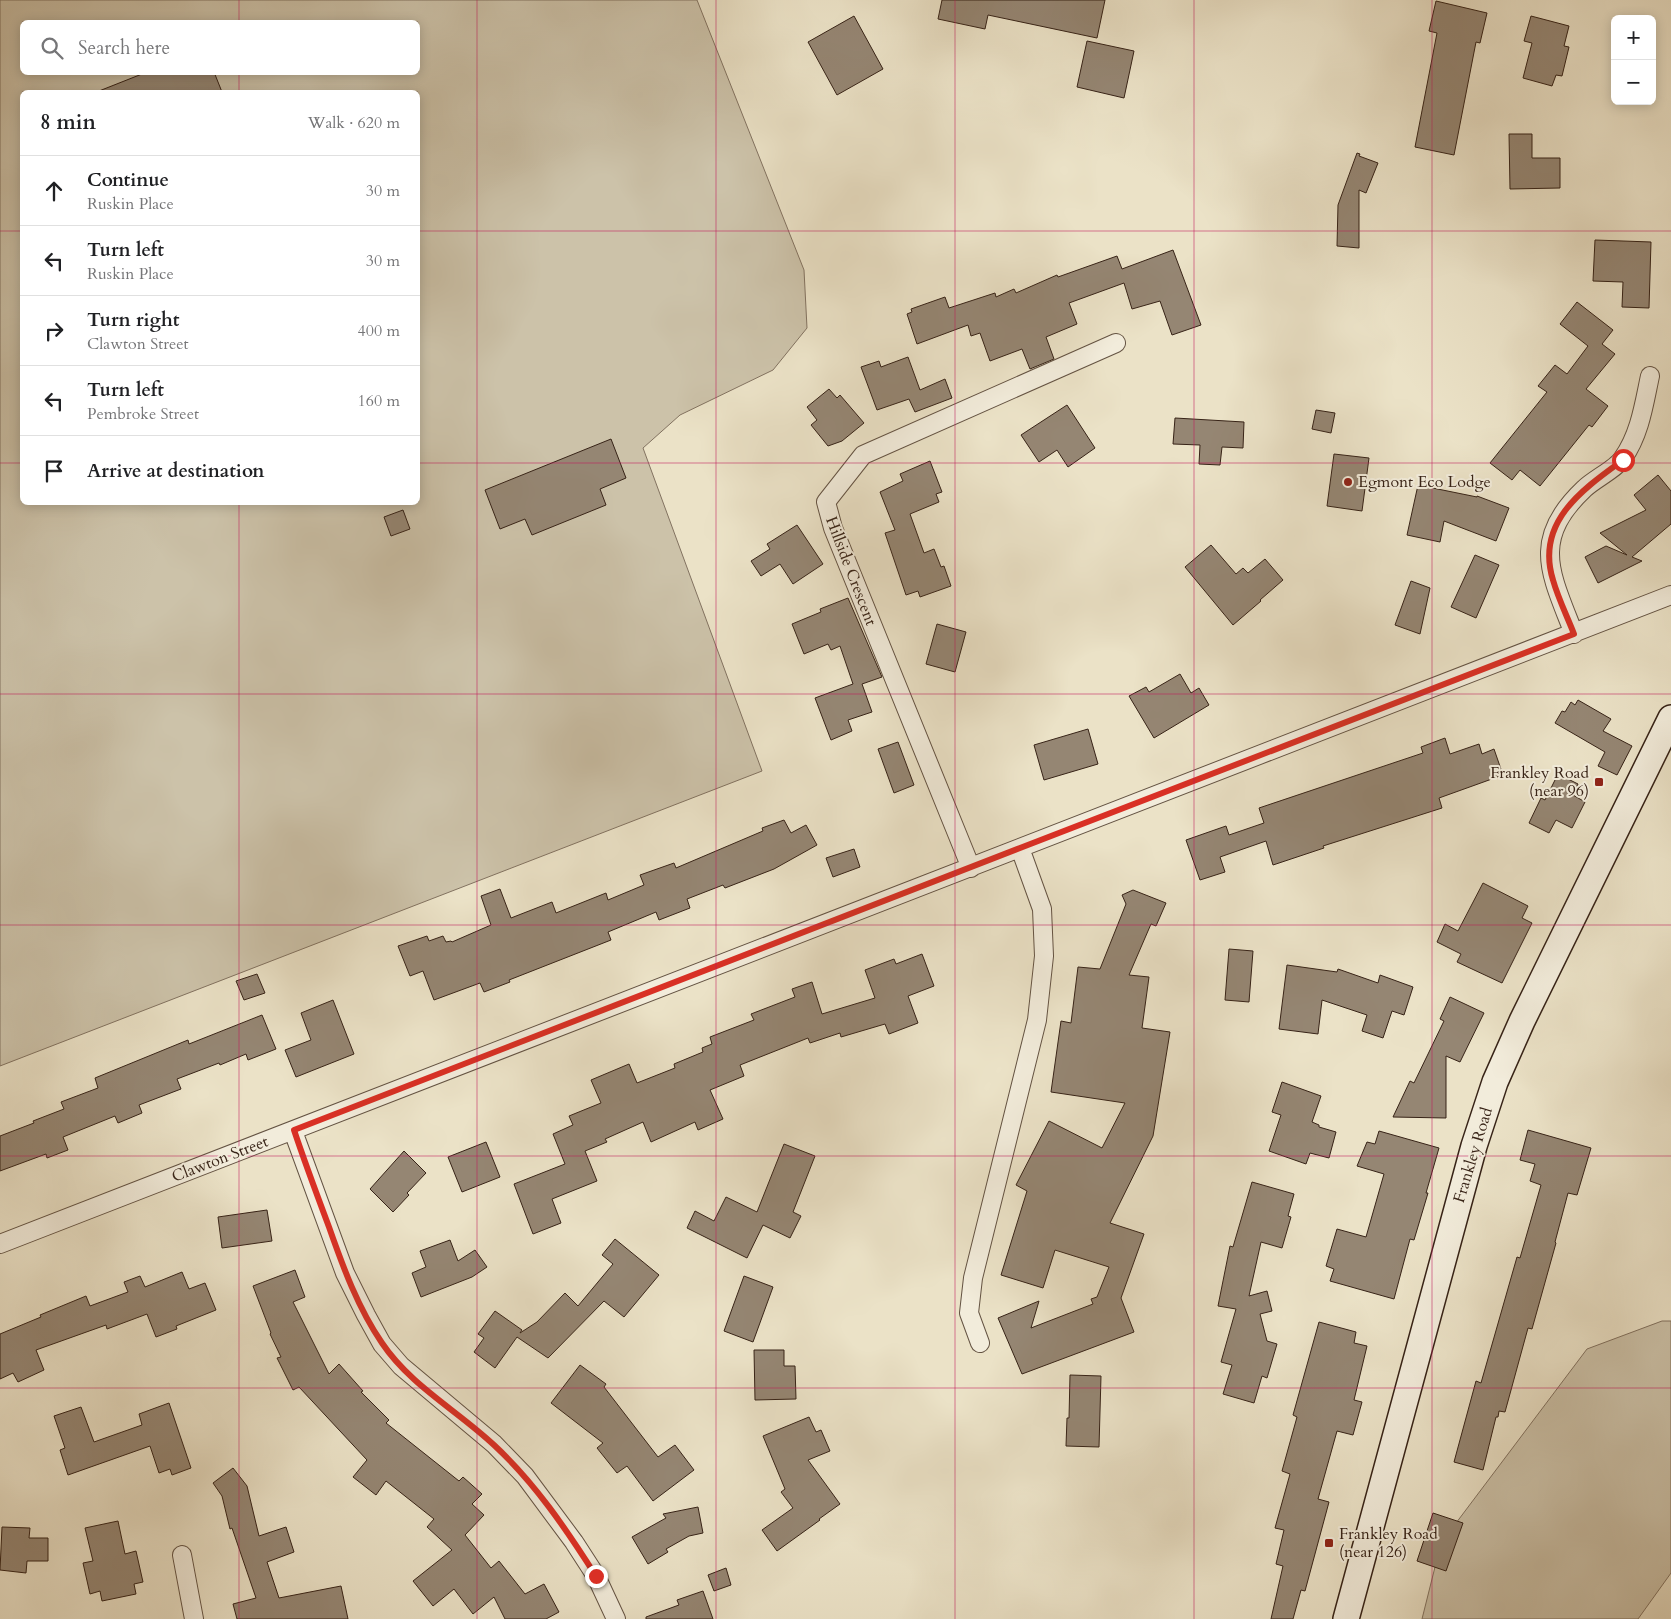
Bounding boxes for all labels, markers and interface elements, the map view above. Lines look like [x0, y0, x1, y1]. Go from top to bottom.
map controls [1611, 15, 1656, 105]
button: + [1611, 15, 1656, 60]
search box [20, 20, 420, 75]
icon: search [38, 34, 66, 62]
text: Search here [78, 35, 170, 61]
button: − [1611, 60, 1656, 105]
text: 8 min [40, 108, 96, 137]
text: Walk · 620 m [308, 112, 400, 134]
text: Continue [87, 167, 169, 193]
icon: ahead [40, 177, 68, 205]
text: 30 m [366, 180, 400, 202]
text: Ruskin Place [87, 193, 174, 215]
text: Turn left [87, 237, 164, 263]
icon: left [40, 247, 68, 275]
text: 30 m [366, 250, 400, 272]
text: Ruskin Place [87, 263, 174, 285]
text: Turn right [87, 307, 179, 333]
icon: right [40, 317, 68, 345]
text: 400 m [358, 320, 400, 342]
text: Clawton Street [87, 333, 189, 355]
text: Turn left [87, 377, 164, 403]
icon: left [40, 387, 68, 415]
text: 160 m [358, 390, 400, 412]
text: Pembroke Street [87, 403, 199, 425]
route start [1612, 449, 1635, 472]
icon: arrive [40, 457, 68, 485]
text: Arrive at destination [87, 458, 264, 484]
place label: Egmont Eco Lodge [1358, 471, 1491, 493]
marker: Egmont Eco Lodge [1342, 476, 1354, 488]
street label: Hillside Crescent [820, 513, 882, 629]
place label: Frankley Road (near 96) [1490, 762, 1589, 802]
marker: Frankley Road (near 96) [1593, 776, 1605, 788]
street label: Frankley Road [1448, 1104, 1498, 1205]
street label: Clawton Street [169, 1131, 271, 1187]
place label: Frankley Road (near 126) [1339, 1523, 1438, 1563]
marker: Frankley Road (near 126) [1323, 1537, 1335, 1549]
route end [585, 1565, 608, 1588]

